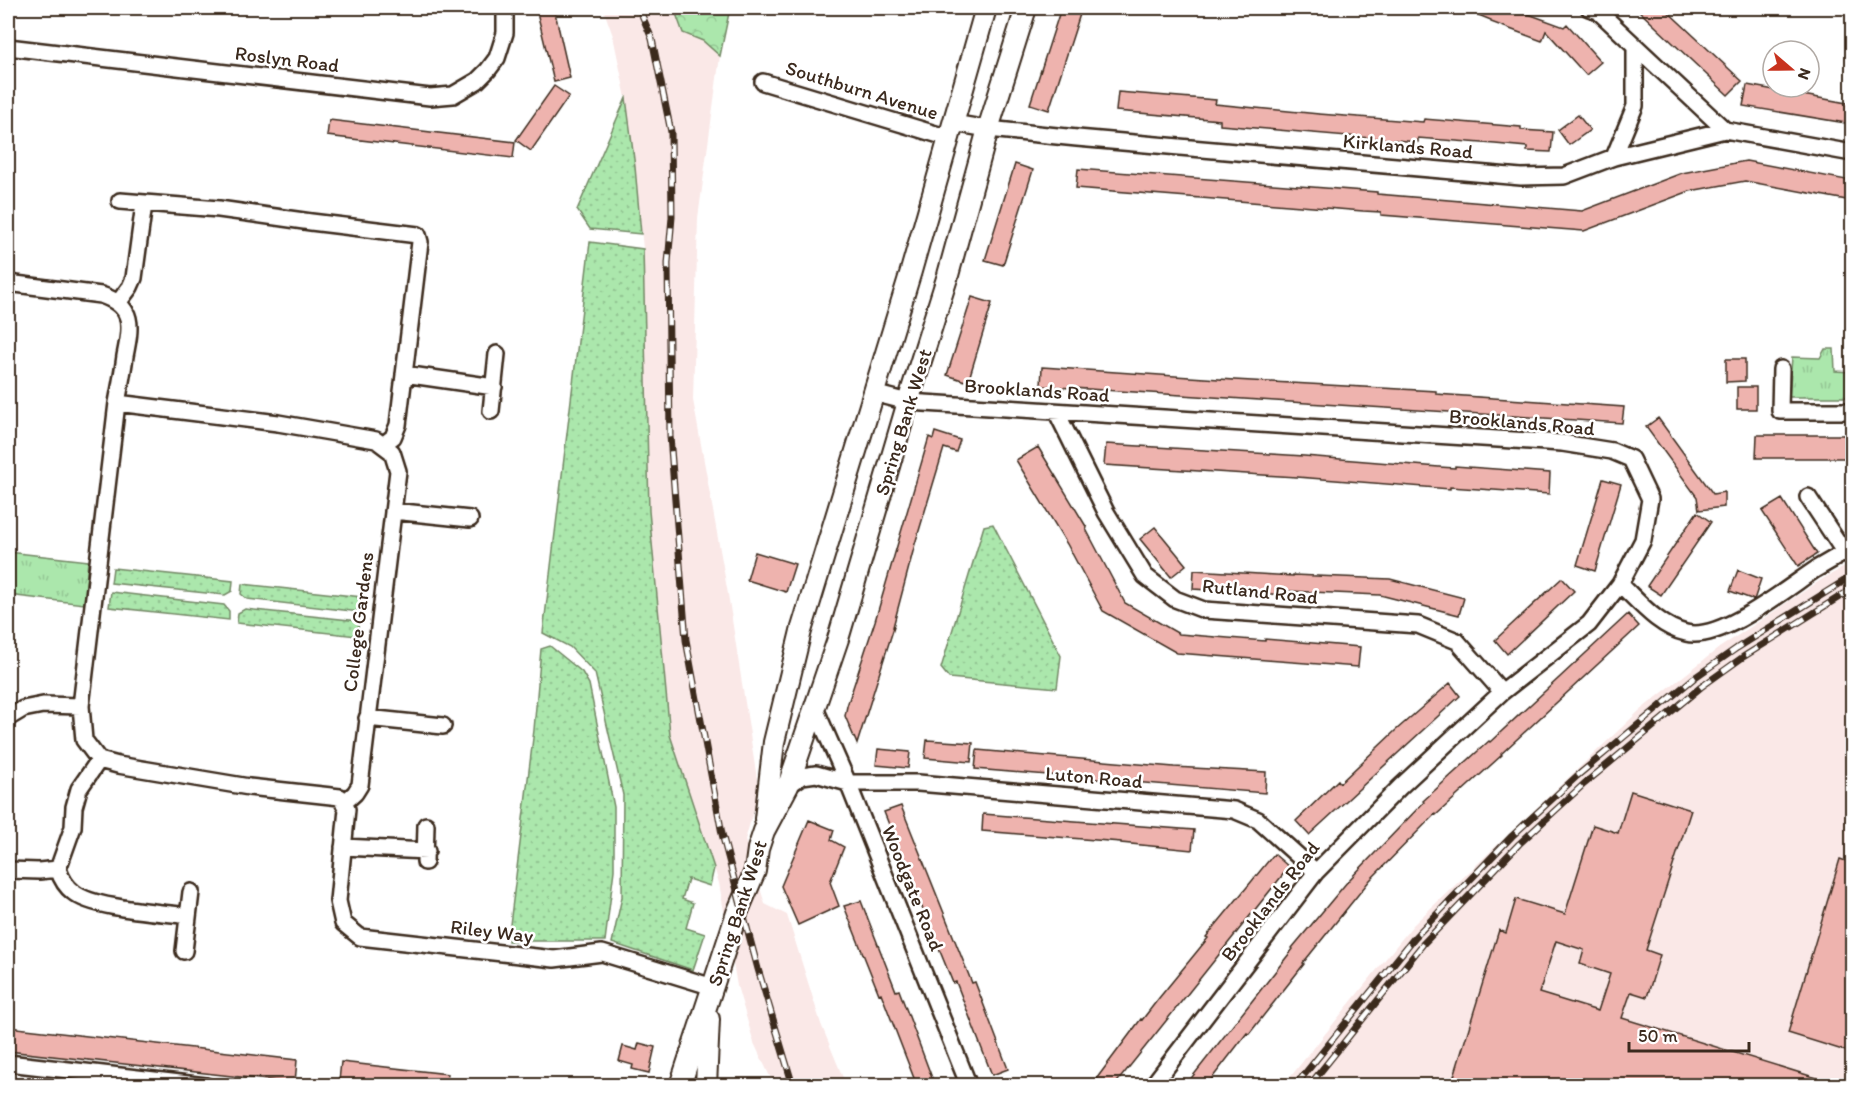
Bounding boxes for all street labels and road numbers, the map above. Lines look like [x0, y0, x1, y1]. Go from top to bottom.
street label: Roslyn Road [234, 41, 341, 77]
street label: Southburn Avenue [783, 55, 941, 125]
street label: Kirklands Road [1342, 128, 1474, 164]
street label: Spring Bank West [869, 345, 937, 498]
street label: Brooklands Road [963, 373, 1111, 407]
street label: Brooklands Road [1448, 404, 1596, 440]
street label: College Gardens [338, 551, 379, 693]
street label: Rutland Road [1201, 573, 1319, 609]
street label: Luton Road [1044, 761, 1144, 793]
street label: Woodgate Road [877, 822, 949, 954]
street label: Brooklands Road [1216, 836, 1324, 966]
street label: Spring Bank West [702, 837, 772, 989]
street label: Riley Way [449, 914, 535, 948]

